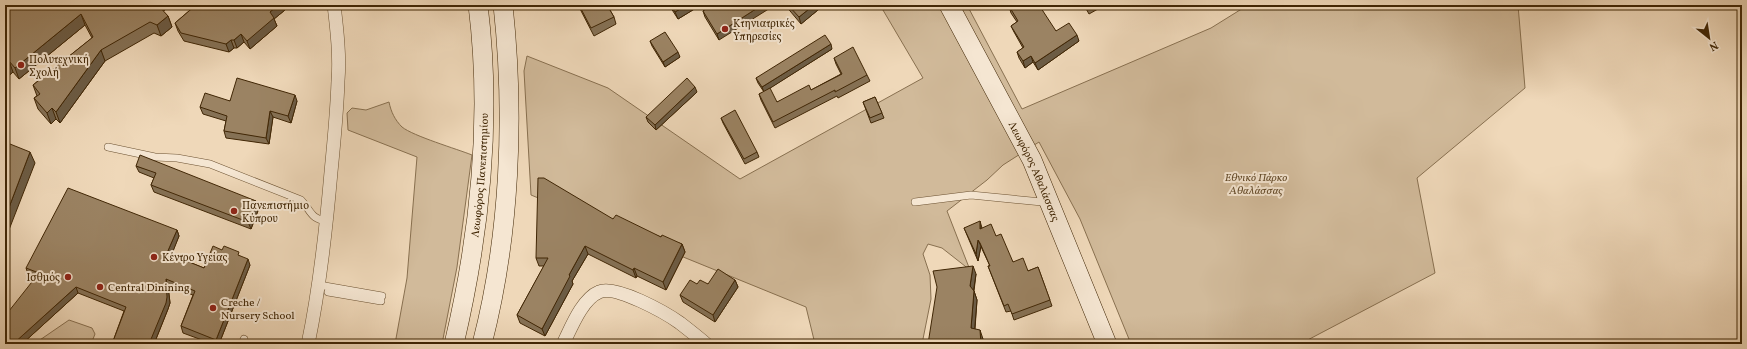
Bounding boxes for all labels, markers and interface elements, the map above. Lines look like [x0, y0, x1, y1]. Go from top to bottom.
place label: Κτηνιατρικές Υπηρεσίες [733, 17, 795, 45]
north arrow [1689, 18, 1729, 58]
marker: Κτηνιατρικές Υπηρεσίες [720, 24, 730, 34]
text: N [1706, 37, 1720, 54]
place label: Πολυτεχνική Σχολή [29, 53, 89, 81]
marker: Πολυτεχνική Σχολή [16, 60, 26, 70]
street label: Λεωφόρος Πανεπιστημίου [468, 113, 493, 238]
street label: Λεωφόρος Αθαλάσσας [1004, 119, 1062, 224]
park label: Εθνικό Πάρκο Αθαλάσσας [1225, 171, 1287, 199]
place label: Πανεπιστήμιο Κύπρου [242, 199, 309, 227]
marker: Πανεπιστήμιο Κύπρου [229, 206, 239, 216]
place label: Κέντρο Υγείας [162, 251, 228, 266]
marker: Κέντρο Υγείας [149, 252, 159, 262]
place label: Ισθμός [26, 271, 60, 286]
marker: Ισθμός [63, 272, 73, 282]
place label: Central Dinining [108, 281, 190, 296]
marker: Central Dinining [95, 282, 105, 292]
place label: Creche / Nursery School [221, 296, 294, 324]
marker: Creche / Nursery School [208, 303, 218, 313]

